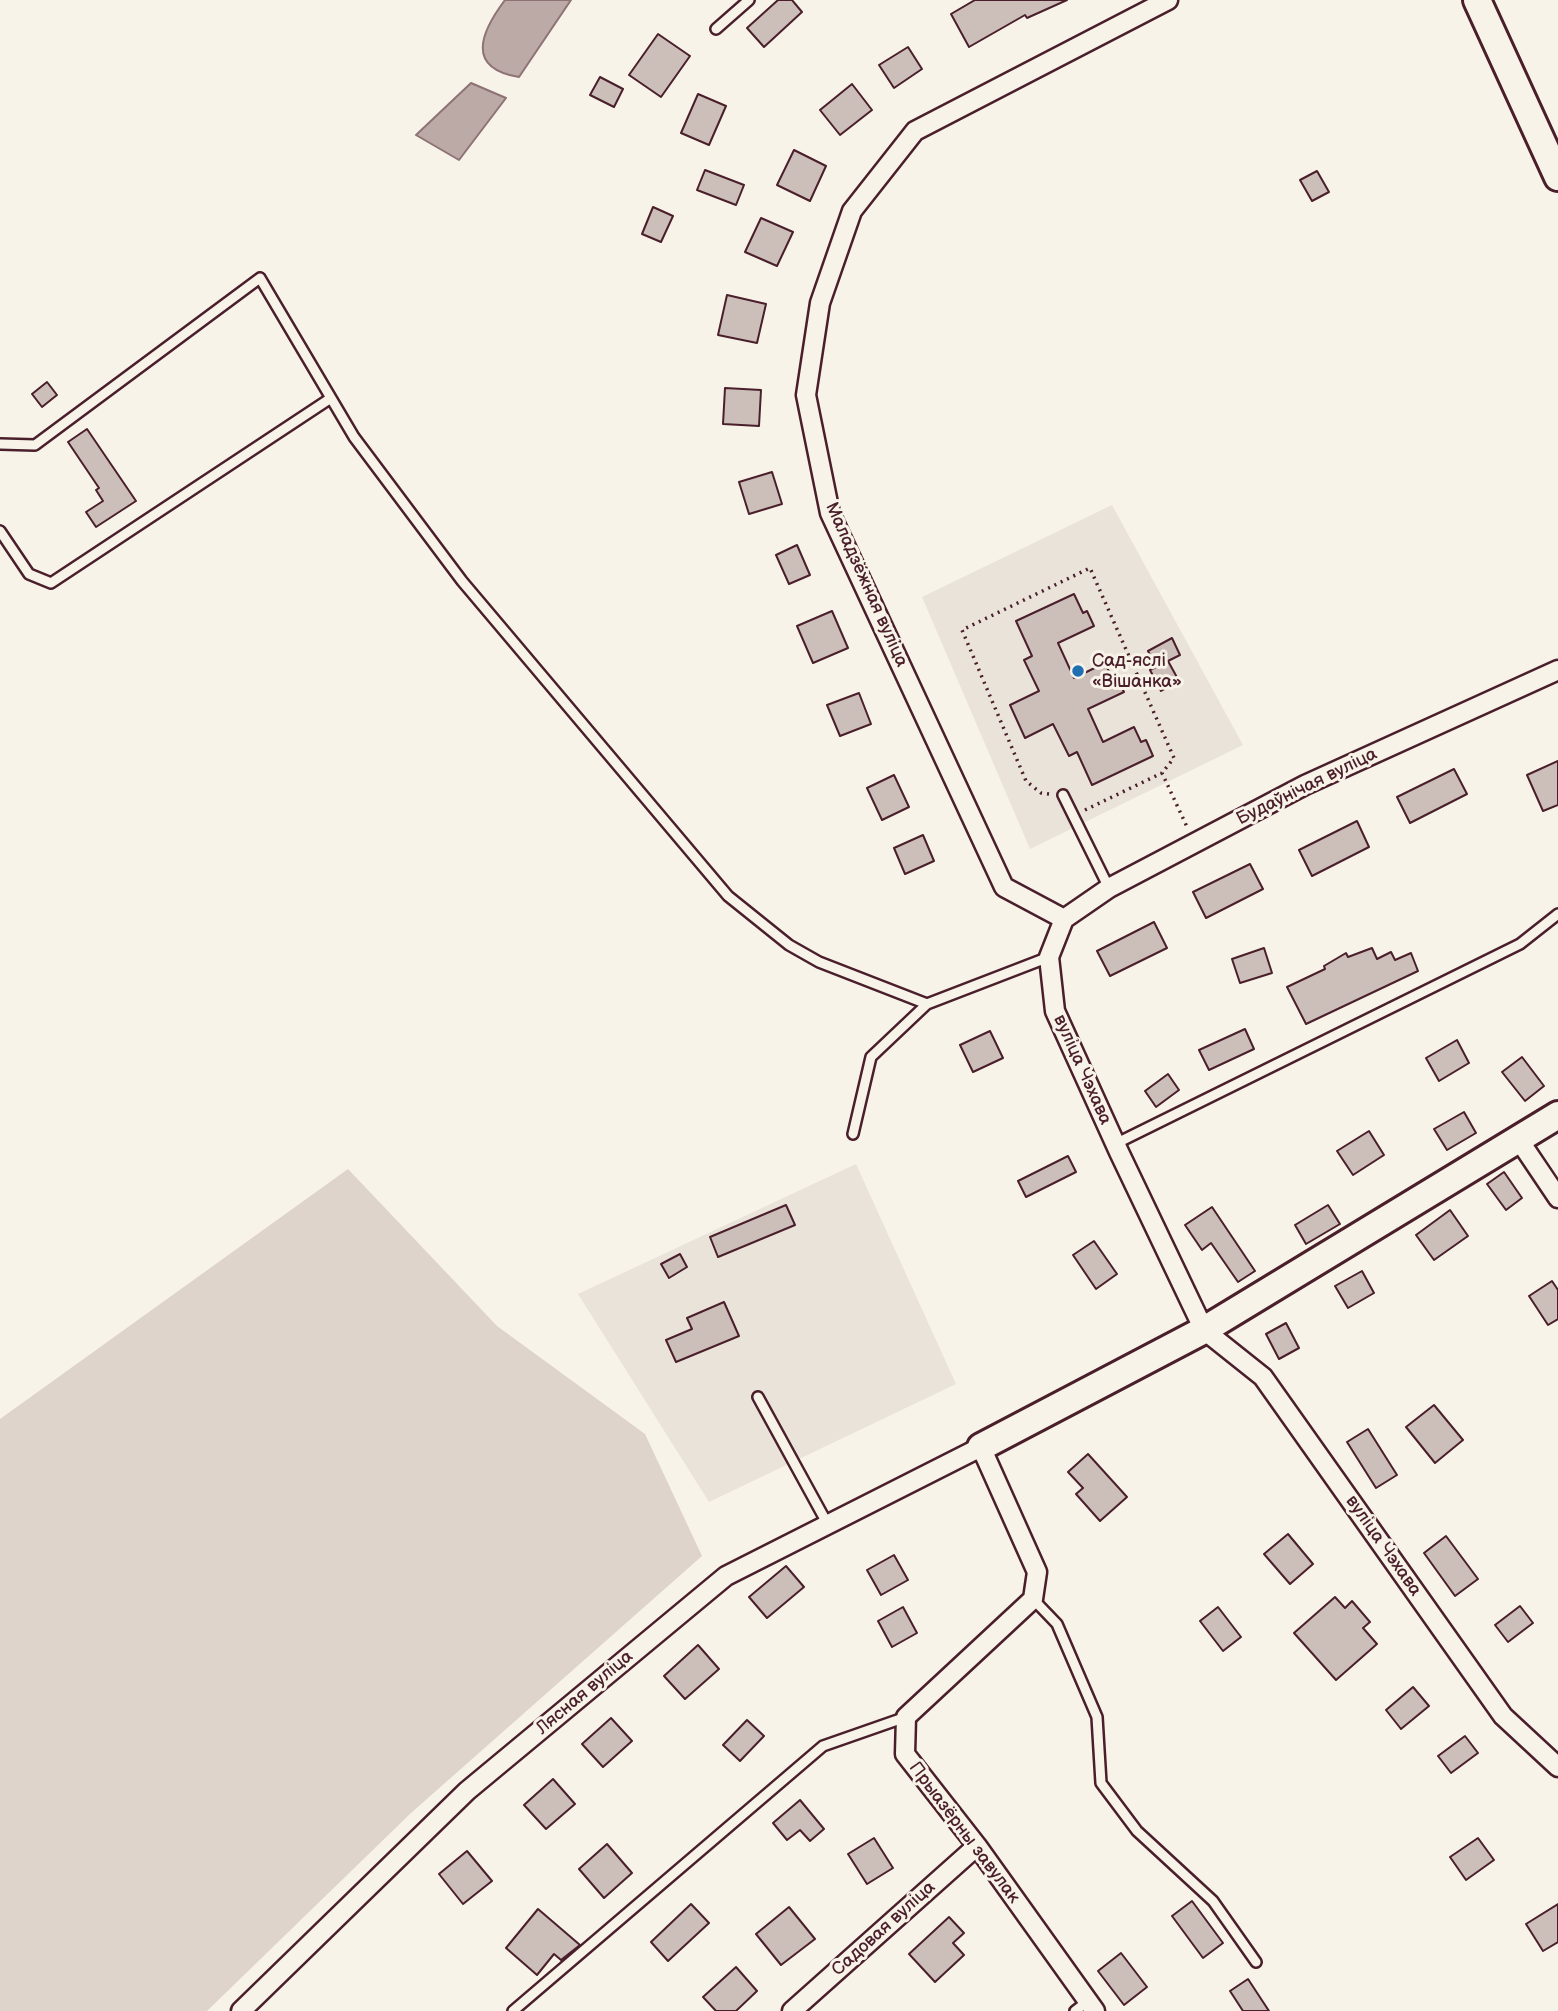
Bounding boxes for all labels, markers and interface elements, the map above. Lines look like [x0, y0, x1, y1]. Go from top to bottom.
street label: Маладзёжная вуліца [820, 499, 912, 671]
place label: Сад-яслі «Вішанка» [1092, 650, 1182, 692]
marker: Сад-яслі «Вішанка» [1070, 663, 1086, 679]
street label: Будаўнічая вуліца [1233, 744, 1381, 830]
street label: вуліца Чэхава [1048, 1012, 1116, 1128]
street label: вуліца Чэхава [1340, 1491, 1426, 1601]
street label: Лясная вуліца [532, 1646, 638, 1740]
street label: Прыазёрны завулак [904, 1758, 1024, 1908]
street label: Садовая вуліца [828, 1877, 940, 1981]

